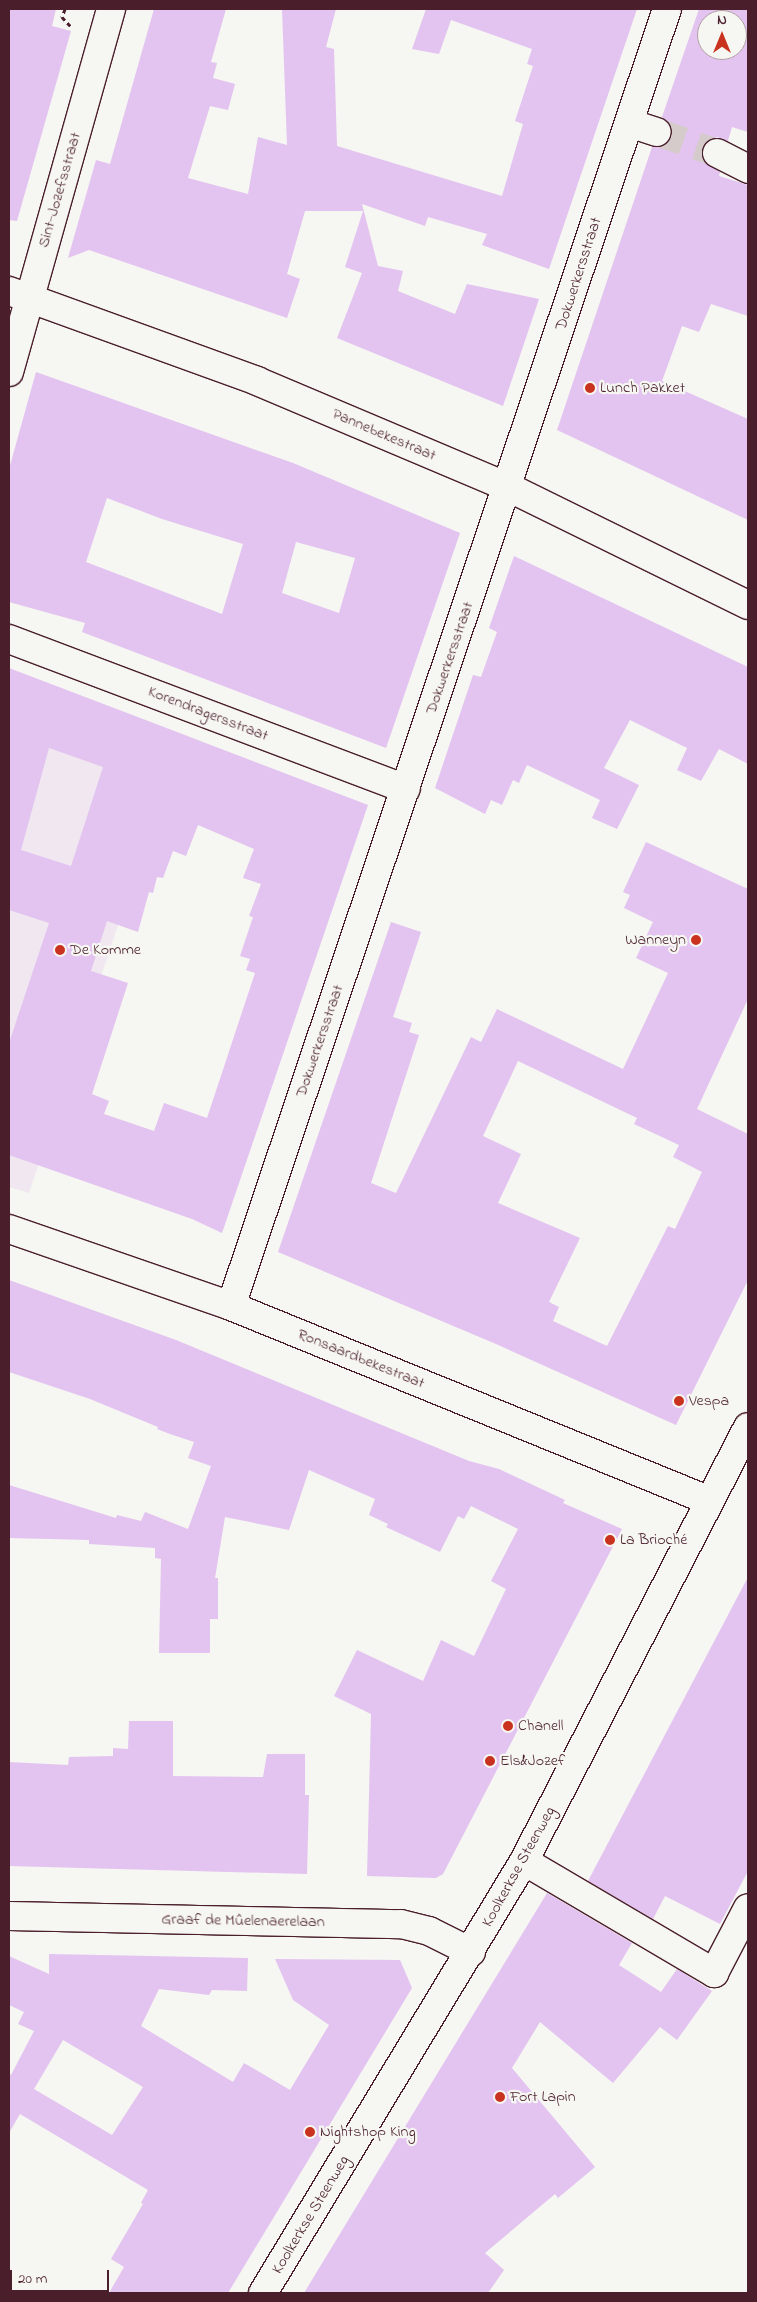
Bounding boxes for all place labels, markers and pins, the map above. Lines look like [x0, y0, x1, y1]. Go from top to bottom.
place label: Lunch Pakket [600, 378, 685, 398]
marker: Lunch Pakket [584, 382, 596, 394]
place label: Wanneyn [625, 930, 686, 950]
marker: Wanneyn [690, 934, 702, 946]
place label: De Komme [70, 940, 141, 960]
marker: De Komme [54, 944, 66, 956]
place label: Vespa [689, 1391, 729, 1411]
marker: Vespa [673, 1395, 685, 1407]
place label: La Brioché [620, 1530, 687, 1550]
marker: La Brioché [604, 1534, 616, 1546]
place label: Chanell [518, 1716, 563, 1736]
marker: Chanell [502, 1720, 514, 1732]
place label: Els&Jozef [500, 1751, 565, 1771]
marker: Els&Jozef [484, 1755, 496, 1767]
place label: Fort Lapin [510, 2087, 576, 2107]
marker: Fort Lapin [494, 2091, 506, 2103]
place label: Nightshop King [320, 2122, 416, 2142]
marker: Nightshop King [304, 2126, 316, 2138]

